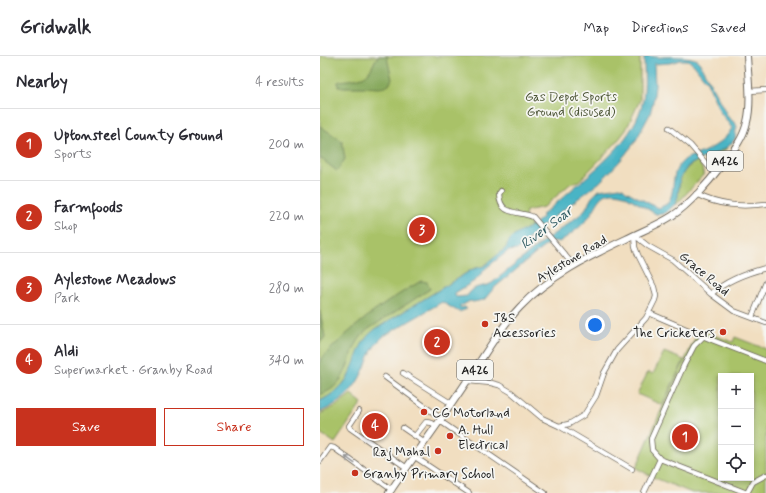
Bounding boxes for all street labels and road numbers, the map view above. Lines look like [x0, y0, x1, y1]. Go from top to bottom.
road number: A426 [707, 151, 743, 171]
street label: Aylestone Road [533, 232, 610, 287]
street label: Grace Road [675, 248, 733, 300]
road number: A426 [457, 360, 493, 380]

